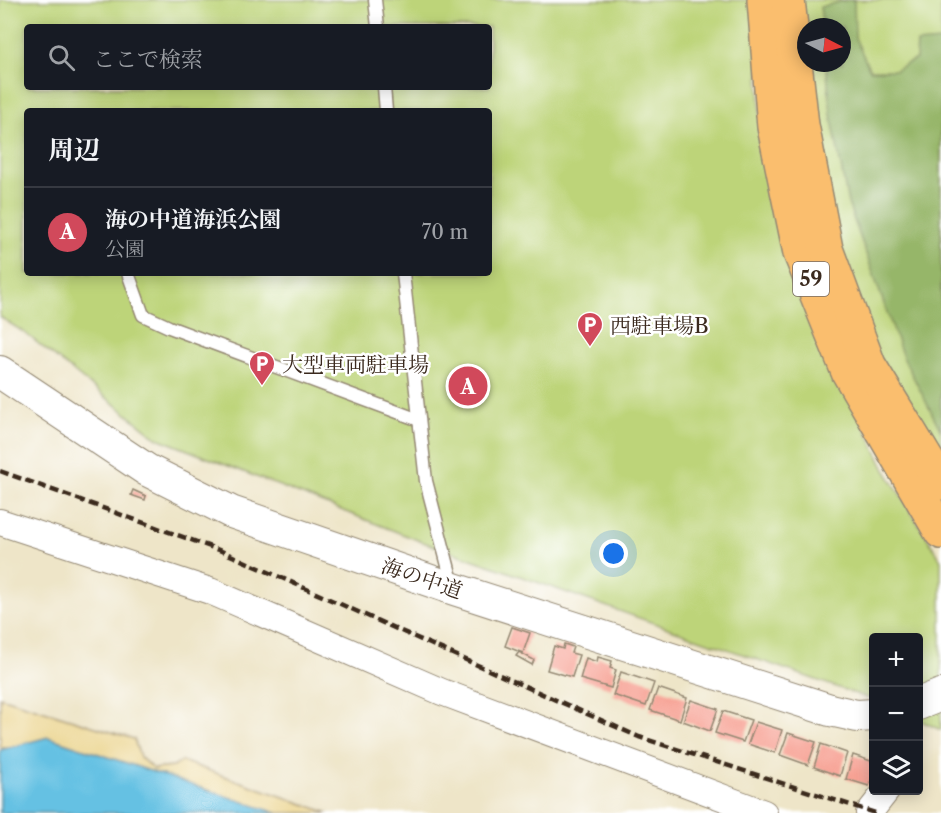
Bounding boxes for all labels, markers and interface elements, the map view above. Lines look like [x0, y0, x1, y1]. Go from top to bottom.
north arrow [797, 18, 851, 72]
search box [24, 24, 492, 90]
icon: search [45, 41, 78, 74]
text: ここで検索 [93, 46, 203, 73]
text: 周辺 [48, 134, 100, 166]
text: 海の中道海浜公園 [105, 206, 281, 233]
text: A [60, 220, 75, 244]
text: 70 m [422, 220, 468, 244]
text: 公園 [105, 237, 145, 261]
road number: 59 [793, 262, 829, 296]
parking icon: 西駐車場B [575, 310, 605, 348]
place label: 西駐車場B [610, 313, 709, 338]
parking icon: 大型車両駐車場 [247, 349, 277, 387]
place label: 大型車両駐車場 [282, 352, 429, 377]
pin: A [448, 364, 488, 408]
your location [599, 539, 628, 568]
street label: 海の中道 [378, 553, 466, 603]
map controls [869, 633, 923, 795]
button: + [869, 633, 923, 687]
button: − [869, 687, 923, 741]
button: layers [869, 741, 923, 795]

